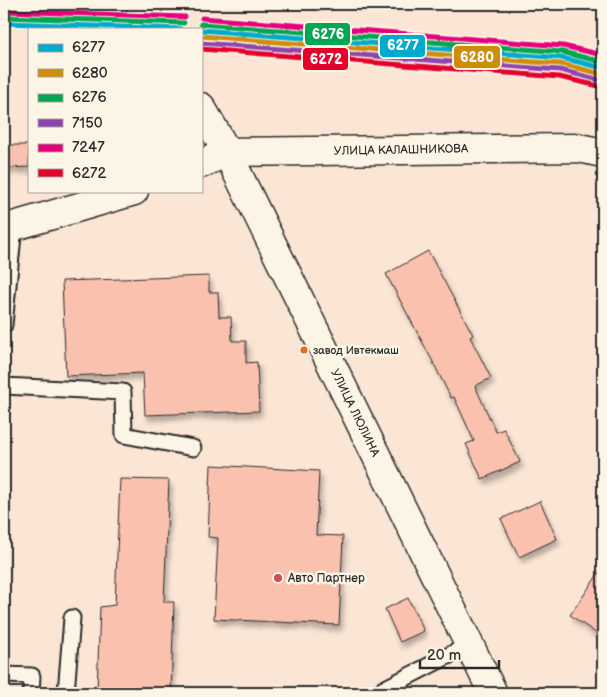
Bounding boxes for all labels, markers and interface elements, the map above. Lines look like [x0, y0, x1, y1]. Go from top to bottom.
line badge: 6276 [304, 22, 351, 46]
text: 6276 [312, 26, 344, 43]
legend [28, 28, 202, 192]
line badge: 6277 [379, 34, 426, 58]
text: 6277 [387, 37, 419, 54]
text: 6277 [72, 38, 105, 57]
line badge: 6280 [453, 45, 501, 69]
line badge: 6272 [302, 47, 349, 71]
text: 6280 [460, 49, 494, 66]
text: 6272 [310, 51, 343, 68]
text: 6280 [72, 64, 108, 83]
text: 6276 [72, 88, 107, 107]
text: 7150 [72, 114, 103, 133]
text: 7247 [72, 138, 105, 157]
street label: УЛИЦА КАЛАШНИКОВА [334, 141, 469, 159]
text: 6272 [72, 164, 106, 183]
place label: завод Ивтекмаш [313, 344, 399, 357]
marker: завод Ивтекмаш [299, 345, 309, 355]
street label: УЛИЦА ЛЮЛИНА [327, 367, 383, 460]
place label: Авто Партнер [287, 571, 365, 586]
marker: Авто Партнер [272, 572, 284, 584]
scale bar [420, 637, 498, 669]
text: 20 m [427, 646, 461, 665]

